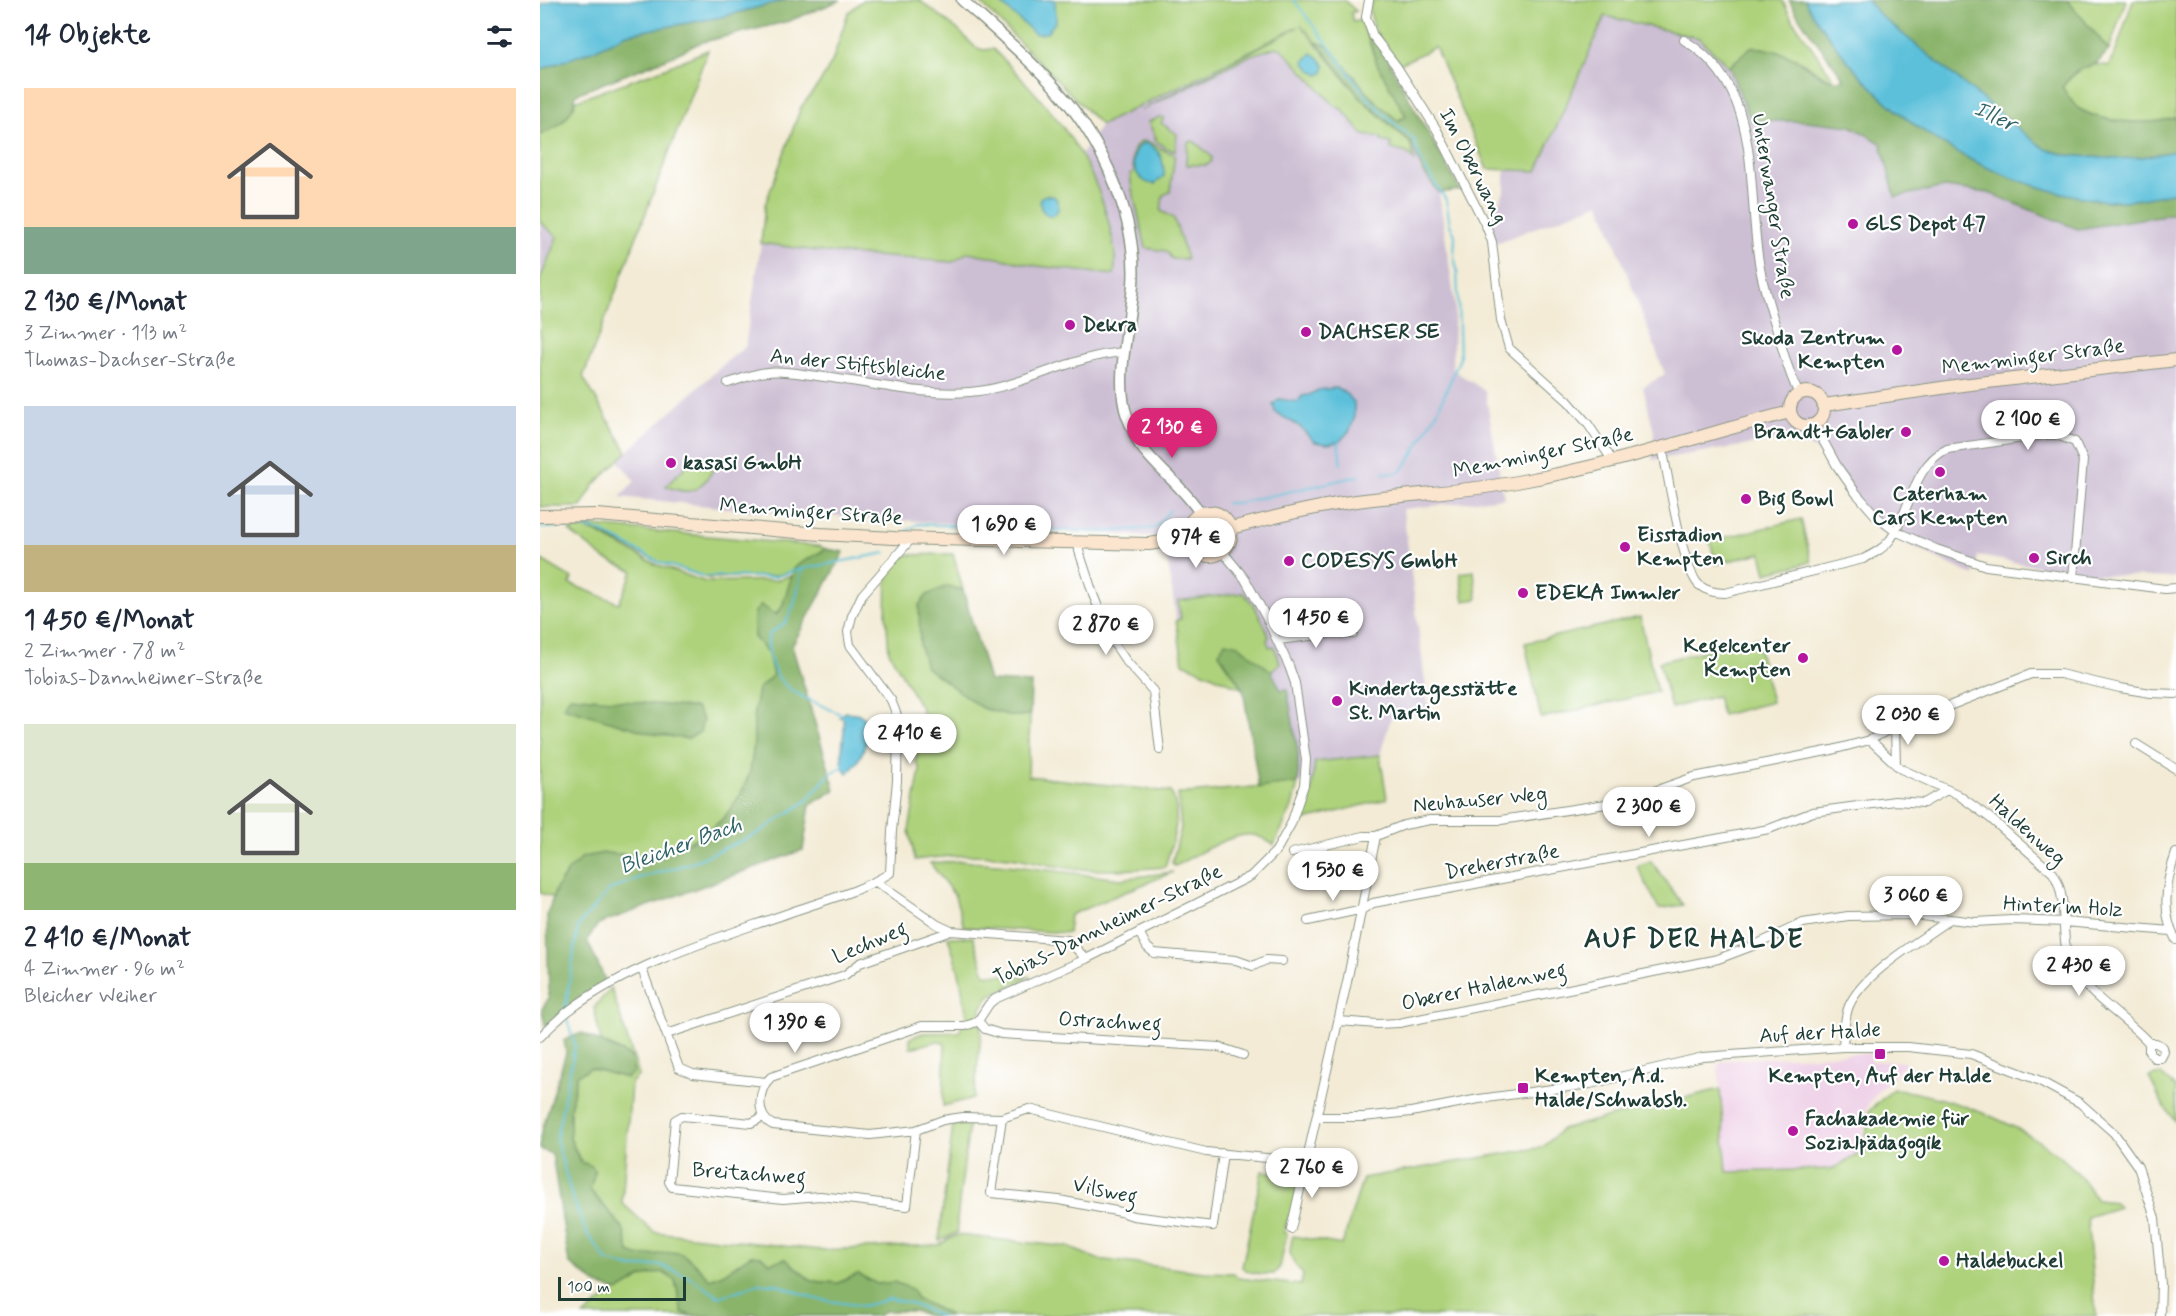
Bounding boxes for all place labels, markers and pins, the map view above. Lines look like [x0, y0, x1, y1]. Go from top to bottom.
place label: GLS Depot 47 [1865, 210, 1986, 238]
marker: GLS Depot 47 [1846, 217, 1860, 231]
place label: Dekra [1082, 311, 1137, 339]
marker: Dekra [1063, 318, 1077, 332]
place label: DACHSER SE [1318, 318, 1439, 346]
place label: Skoda Zentrum Kempten [1741, 324, 1885, 376]
marker: DACHSER SE [1299, 325, 1313, 339]
marker: Skoda Zentrum Kempten [1890, 343, 1904, 357]
pin: 2 100 € [1973, 400, 2083, 451]
pin: 2 130 € [1117, 408, 1227, 459]
place label: Brandt+Gabler [1754, 418, 1894, 446]
marker: Brandt+Gabler [1899, 425, 1913, 439]
place label: kasasi GmbH [683, 449, 802, 477]
marker: kasasi GmbH [664, 456, 678, 470]
marker: Caterham Cars Kempten [1933, 465, 1947, 479]
place label: Caterham Cars Kempten [1872, 480, 2008, 532]
place label: Big Bowl [1758, 485, 1834, 515]
marker: Big Bowl [1739, 492, 1753, 506]
pin: 1 690 € [949, 505, 1059, 556]
pin: 974 € [1154, 518, 1238, 569]
place label: Eisstadion Kempten [1637, 521, 1724, 573]
marker: Eisstadion Kempten [1618, 540, 1632, 554]
place label: Sirch [2046, 544, 2092, 572]
place label: CODESYS GmbH [1301, 547, 1458, 575]
marker: Sirch [2027, 551, 2041, 565]
marker: CODESYS GmbH [1282, 554, 1296, 568]
place label: EDEKA Immler [1535, 579, 1681, 607]
marker: EDEKA Immler [1516, 586, 1530, 600]
pin: 1 450 € [1261, 598, 1371, 649]
pin: 2 870 € [1051, 605, 1161, 656]
place label: Kegelcenter Kempten [1683, 632, 1791, 684]
marker: Kegelcenter Kempten [1796, 651, 1810, 665]
place label: Kindertagesstätte St. Martin [1349, 675, 1518, 727]
marker: Kindertagesstätte St. Martin [1330, 694, 1344, 708]
pin: 2 030 € [1853, 695, 1963, 746]
pin: 2 410 € [855, 714, 965, 765]
pin: 2 300 € [1594, 787, 1704, 838]
pin: 1 530 € [1278, 851, 1388, 902]
pin: 3 060 € [1861, 876, 1971, 927]
pin: 2 430 € [2024, 946, 2134, 997]
pin: 1 390 € [740, 1003, 850, 1054]
marker: Kempten, Auf der Halde [1873, 1047, 1887, 1061]
place label: Kempten, A.d. Halde/Schwabsb. [1535, 1062, 1687, 1114]
place label: Kempten, Auf der Halde [1768, 1062, 1992, 1090]
marker: Kempten, A.d. Halde/Schwabsb. [1516, 1081, 1530, 1095]
place label: Fachakademie für Sozialpädagogik [1805, 1105, 1970, 1159]
marker: Fachakademie für Sozialpädagogik [1786, 1124, 1800, 1138]
pin: 2 760 € [1257, 1148, 1367, 1199]
place label: Haldebuckel [1956, 1247, 2064, 1275]
marker: Haldebuckel [1937, 1254, 1951, 1268]

